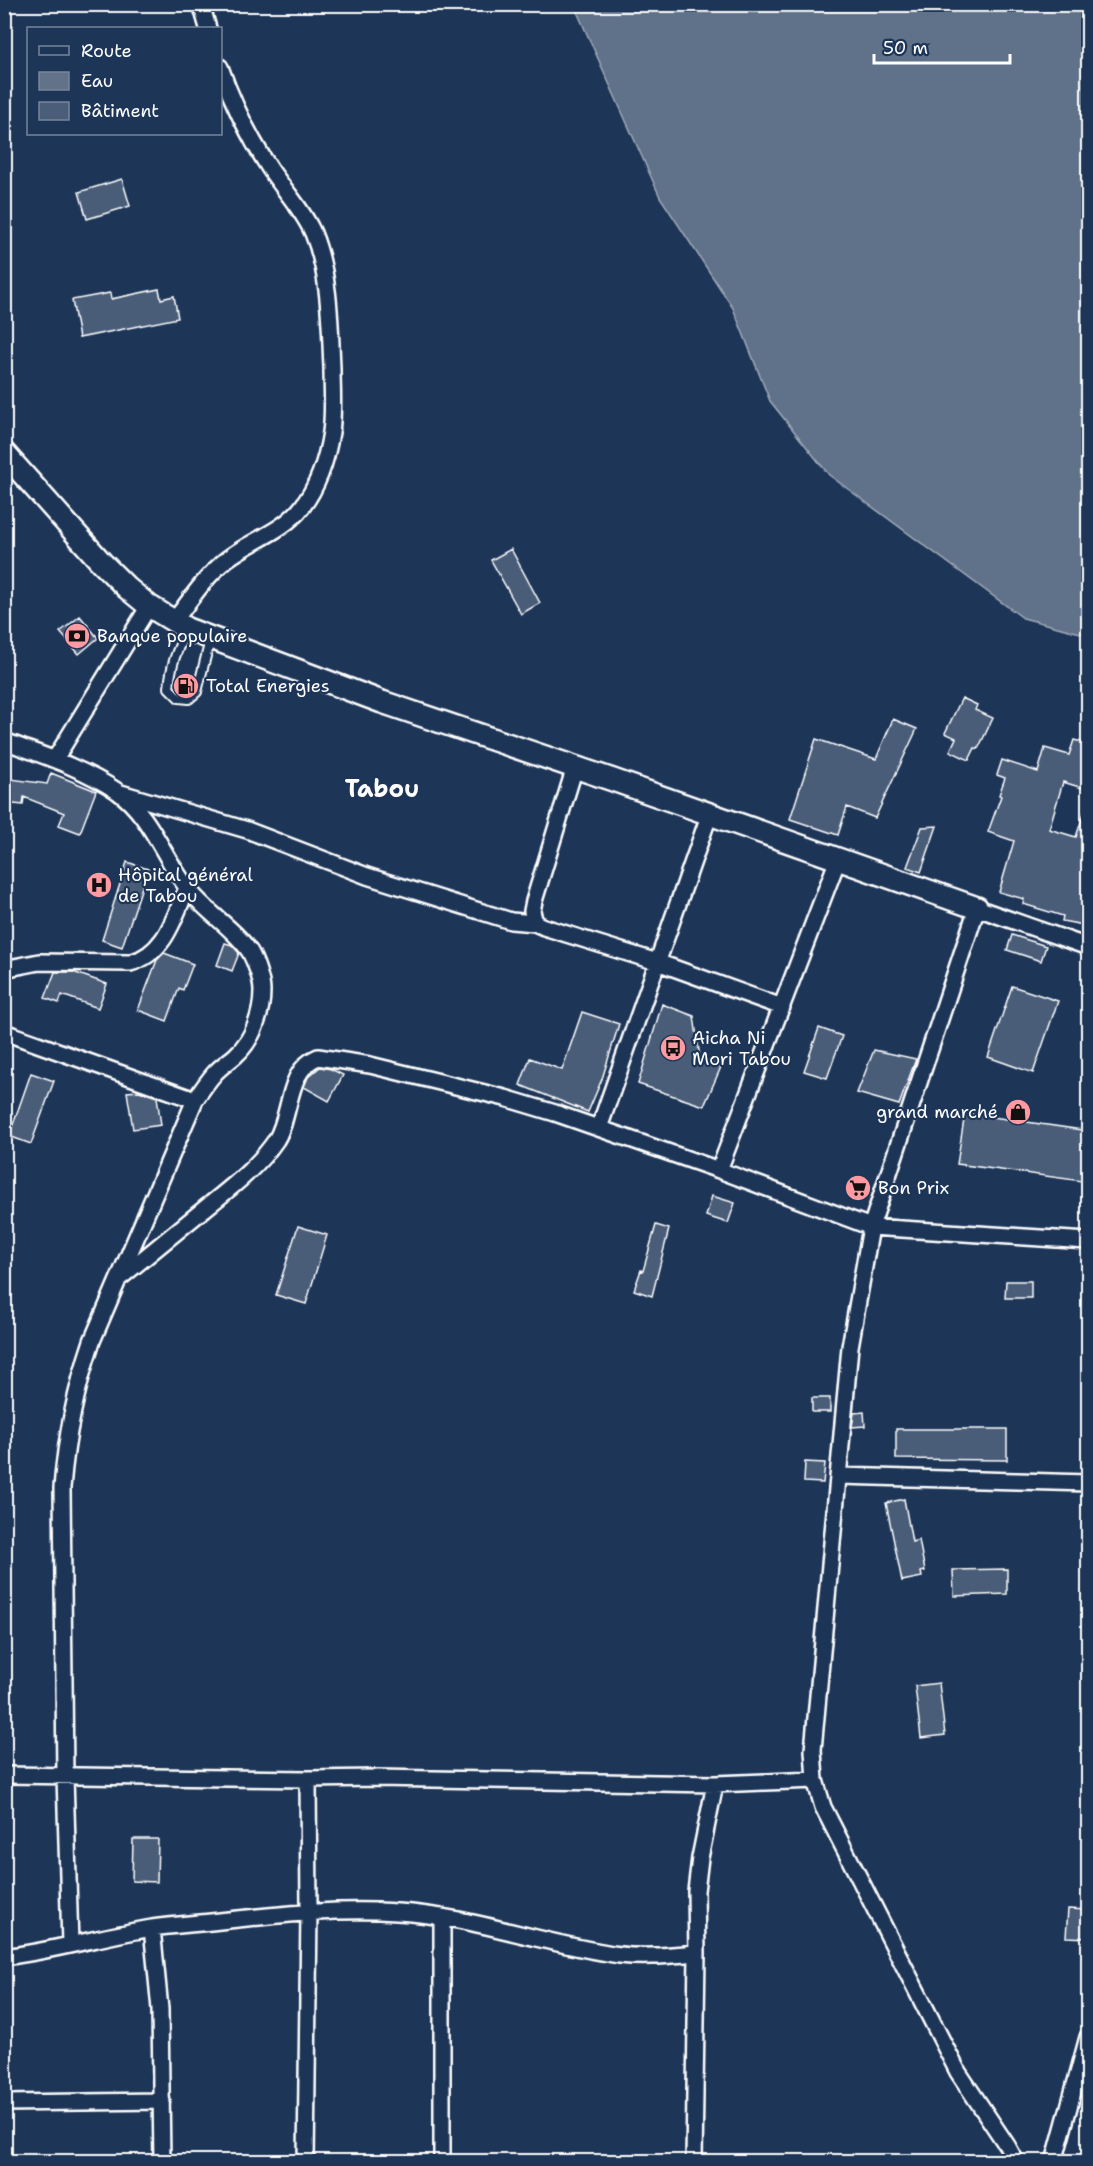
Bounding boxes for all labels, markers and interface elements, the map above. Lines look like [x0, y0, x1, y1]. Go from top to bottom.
legend [27, 27, 222, 135]
scale bar [874, 27, 1010, 65]
text: 50 m [883, 36, 928, 60]
text: Route [81, 39, 132, 63]
text: Eau [81, 69, 113, 93]
text: Bâtiment [81, 99, 159, 123]
bank icon: Banque populaire [62, 621, 92, 651]
place label: Banque populaire [97, 624, 247, 648]
fuel station icon: Total Energies [171, 671, 201, 701]
place label: Total Energies [206, 674, 330, 698]
district label: Tabou [345, 773, 419, 805]
place label: Hôpital général de Tabou [118, 863, 253, 908]
hospital icon: Hôpital général de Tabou [84, 870, 114, 900]
place label: Aicha Ni Mori Tabou [692, 1026, 791, 1071]
bus stop icon: Aicha Ni Mori Tabou [658, 1033, 688, 1063]
shop icon: grand marché [1003, 1097, 1033, 1127]
place label: grand marché [876, 1100, 998, 1124]
supermarket icon: Bon Prix [843, 1173, 873, 1203]
place label: Bon Prix [878, 1176, 949, 1200]

